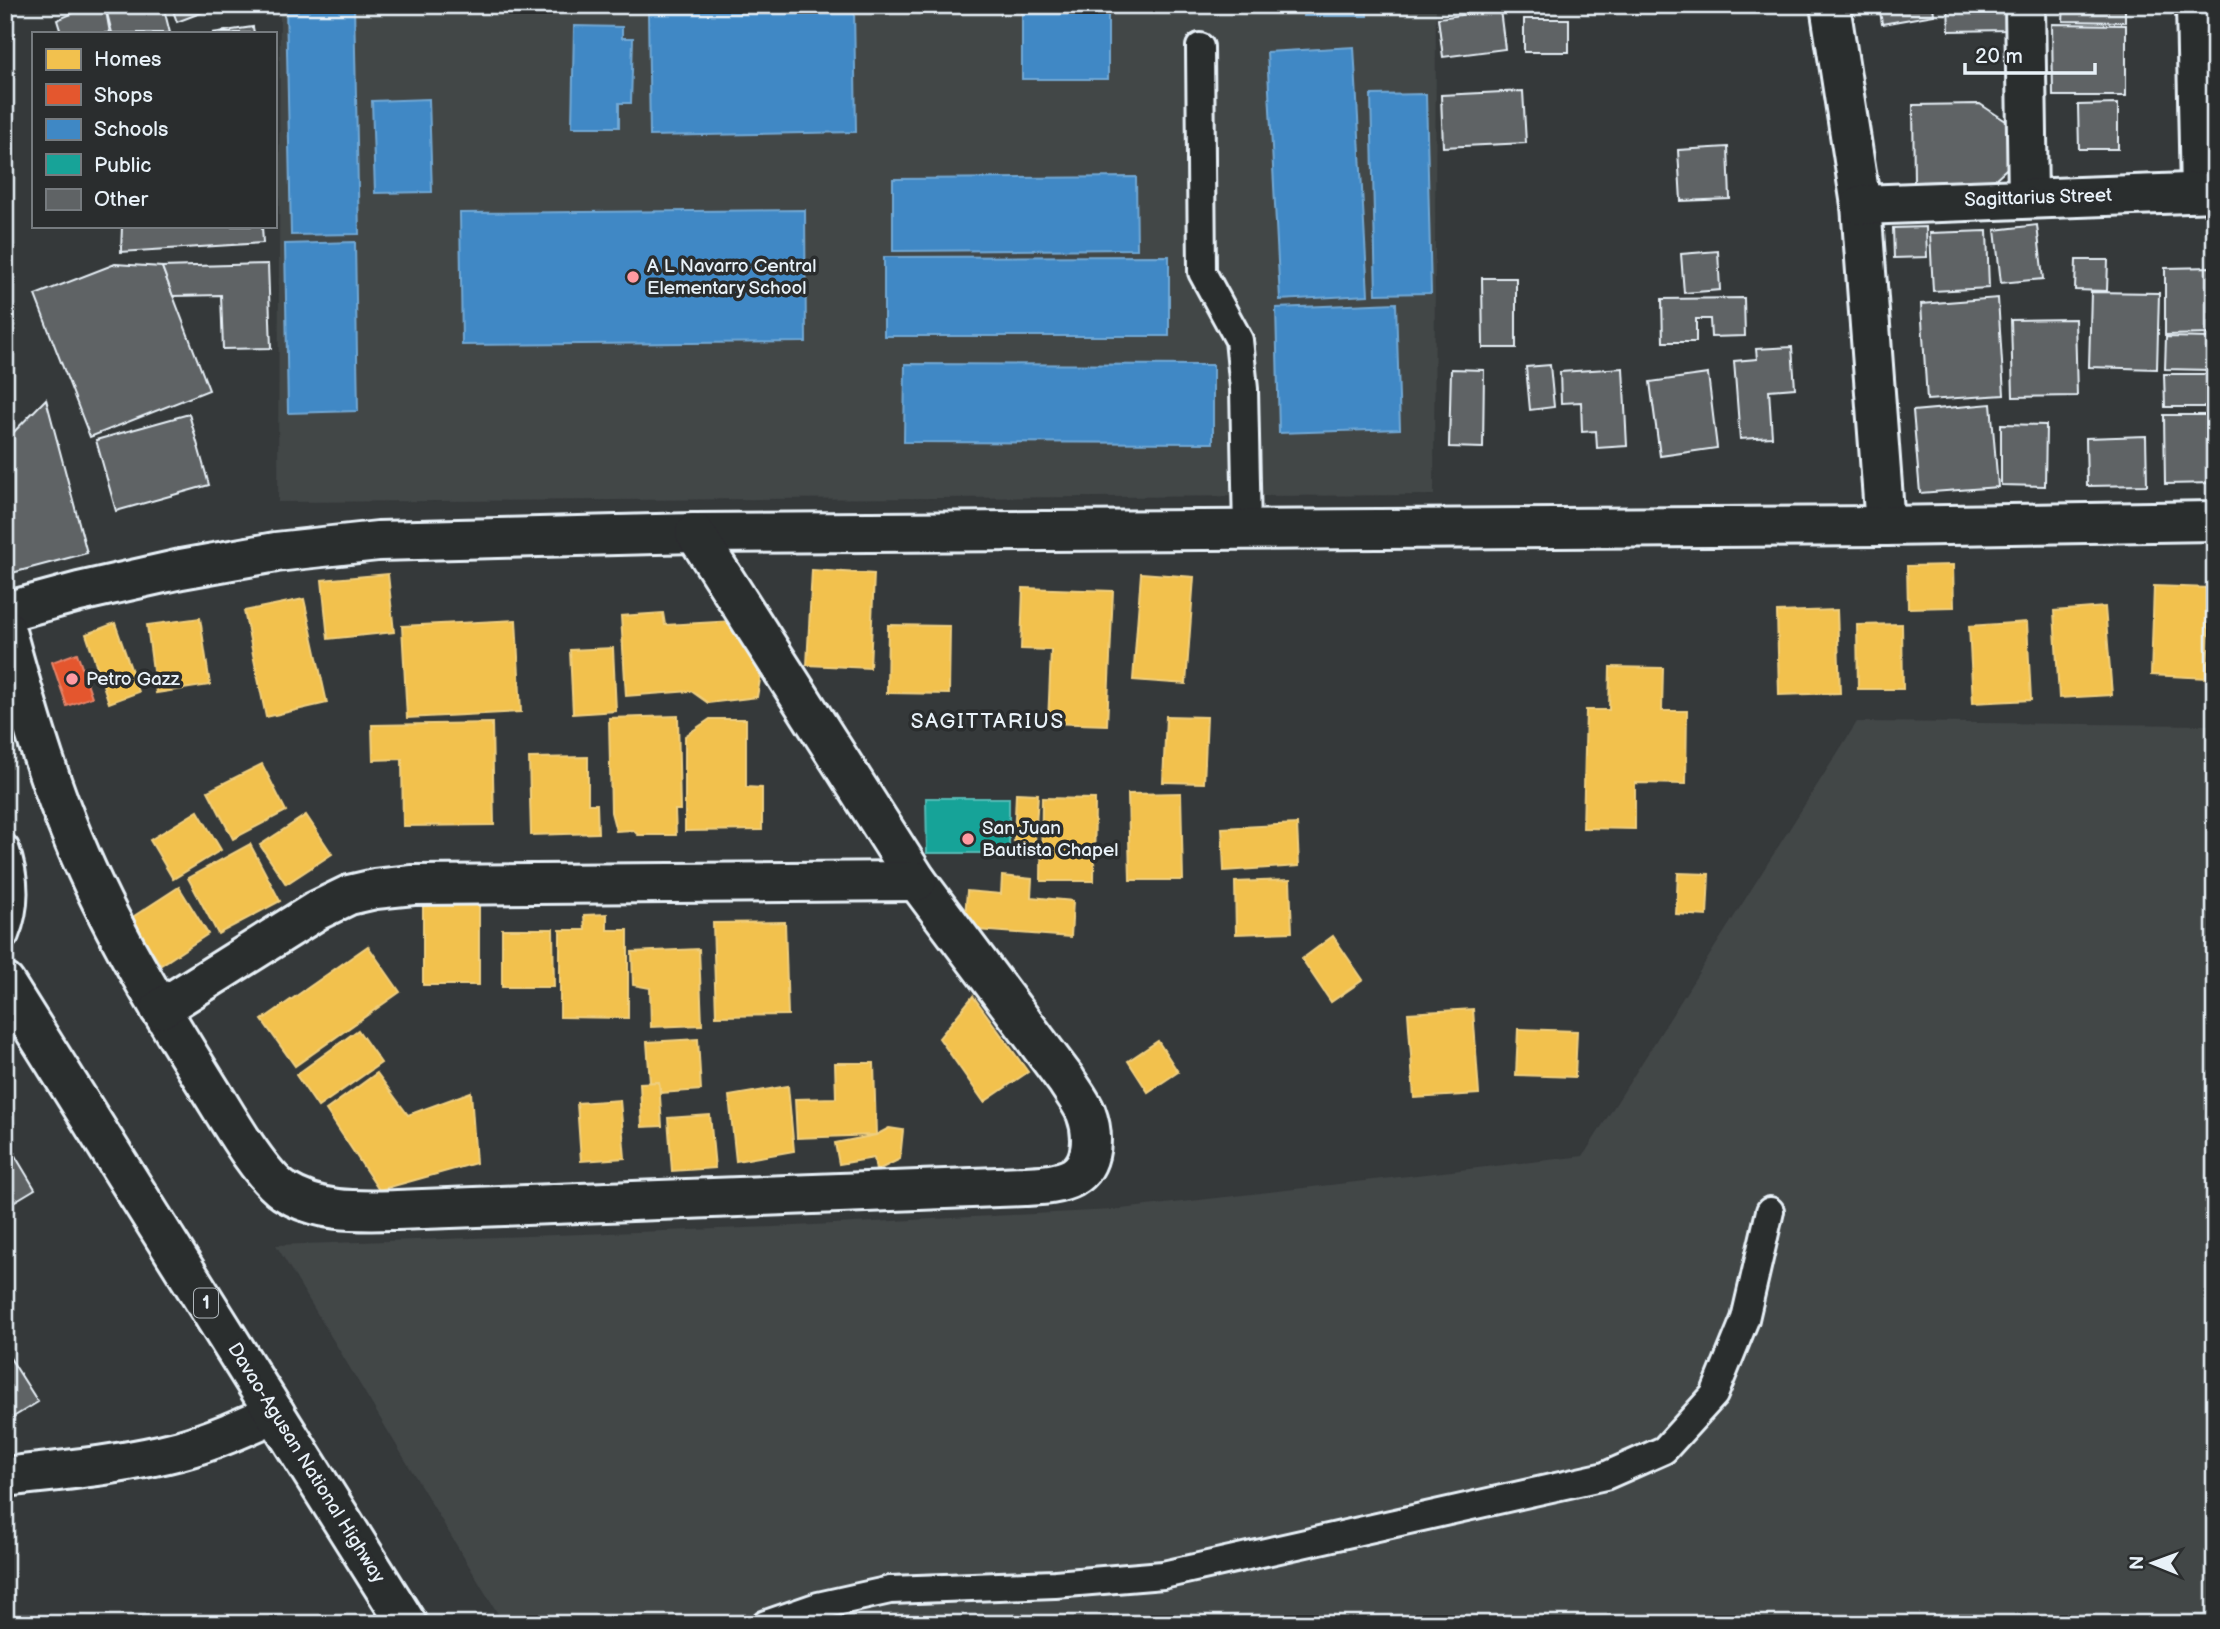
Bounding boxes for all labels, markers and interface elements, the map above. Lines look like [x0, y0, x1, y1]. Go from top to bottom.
legend [32, 32, 276, 228]
scale bar [1965, 32, 2094, 76]
text: 20 m [1975, 44, 2023, 69]
text: Homes [94, 47, 162, 72]
text: Shops [94, 83, 153, 108]
text: Schools [94, 117, 168, 142]
text: Public [94, 153, 152, 178]
street label: Sagittarius Street [1964, 184, 2112, 212]
text: Other [94, 187, 149, 212]
place label: A L Navarro Central Elementary School [647, 255, 817, 300]
marker: A L Navarro Central Elementary School [625, 269, 641, 285]
place label: Petro Gazz [86, 668, 181, 691]
marker: Petro Gazz [64, 671, 80, 687]
district label: SAGITTARIUS [911, 709, 1065, 734]
place label: San Juan Bautista Chapel [982, 817, 1118, 862]
marker: San Juan Bautista Chapel [960, 831, 976, 847]
road number: 1 [194, 1288, 218, 1318]
street label: Davao-Agusan National Highway [222, 1339, 390, 1588]
north arrow [2118, 1528, 2188, 1598]
text: N [2126, 1555, 2149, 1570]

